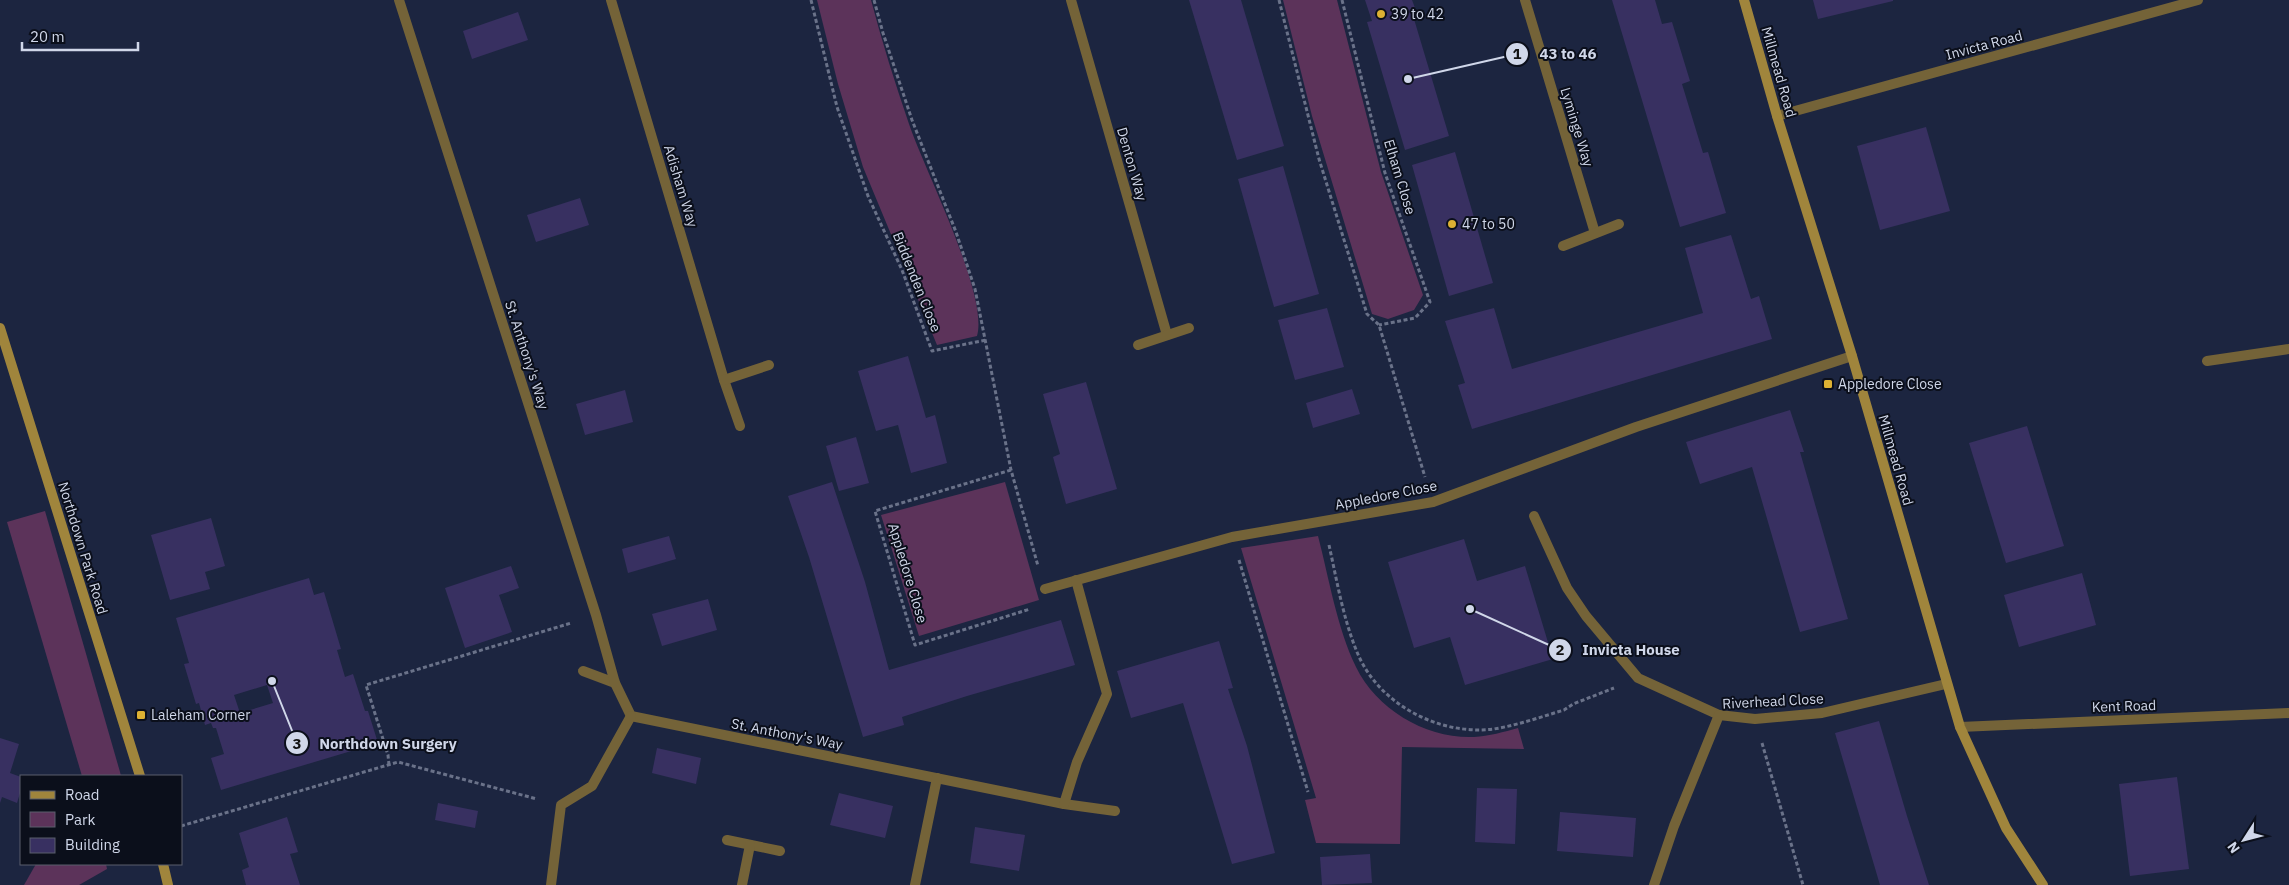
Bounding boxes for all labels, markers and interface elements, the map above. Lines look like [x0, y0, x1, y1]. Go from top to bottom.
place label: 39 to 42 [1391, 5, 1444, 23]
marker: 39 to 42 [1375, 8, 1387, 20]
scale bar [22, 20, 139, 52]
street label: Millmead Road [1757, 25, 1801, 119]
street label: Invicta Road [1944, 26, 2024, 64]
text: 20 m [30, 27, 65, 46]
callout: 43 to 46 [1505, 39, 1607, 69]
text: 1 [1512, 44, 1522, 63]
text: 43 to 46 [1539, 44, 1597, 63]
street label: Lyminge Way [1556, 85, 1598, 169]
street label: Denton Way [1113, 125, 1151, 203]
street label: Elham Close [1380, 137, 1420, 217]
street label: Adisham Way [660, 143, 702, 229]
place label: 47 to 50 [1462, 215, 1515, 233]
marker: 47 to 50 [1446, 218, 1458, 230]
street label: Biddenden Close [889, 229, 945, 335]
street label: St. Anthony's Way [501, 298, 553, 412]
place label: Appledore Close [1838, 375, 1942, 393]
marker: Appledore Close [1822, 378, 1834, 390]
street label: Millmead Road [1874, 413, 1918, 507]
street label: Appledore Close [1333, 476, 1439, 514]
street label: Northdown Park Road [54, 480, 112, 616]
street label: Appledore Close [884, 521, 932, 625]
callout: Invicta House [1547, 635, 1689, 665]
text: 2 [1555, 640, 1565, 659]
text: Invicta House [1582, 640, 1680, 659]
street label: Riverhead Close [1722, 689, 1824, 713]
street label: Kent Road [2091, 696, 2157, 716]
place label: Laleham Corner [151, 706, 250, 724]
marker: Laleham Corner [135, 709, 147, 721]
street label: St. Anthony's Way [730, 714, 844, 754]
callout: Northdown Surgery [284, 728, 467, 758]
text: 3 [292, 734, 302, 753]
text: Northdown Surgery [319, 734, 457, 753]
legend [20, 775, 182, 865]
text: Road [65, 785, 100, 804]
text: Park [65, 810, 95, 829]
north arrow [2219, 815, 2269, 865]
text: Building [65, 835, 120, 854]
text: N [2223, 838, 2244, 857]

